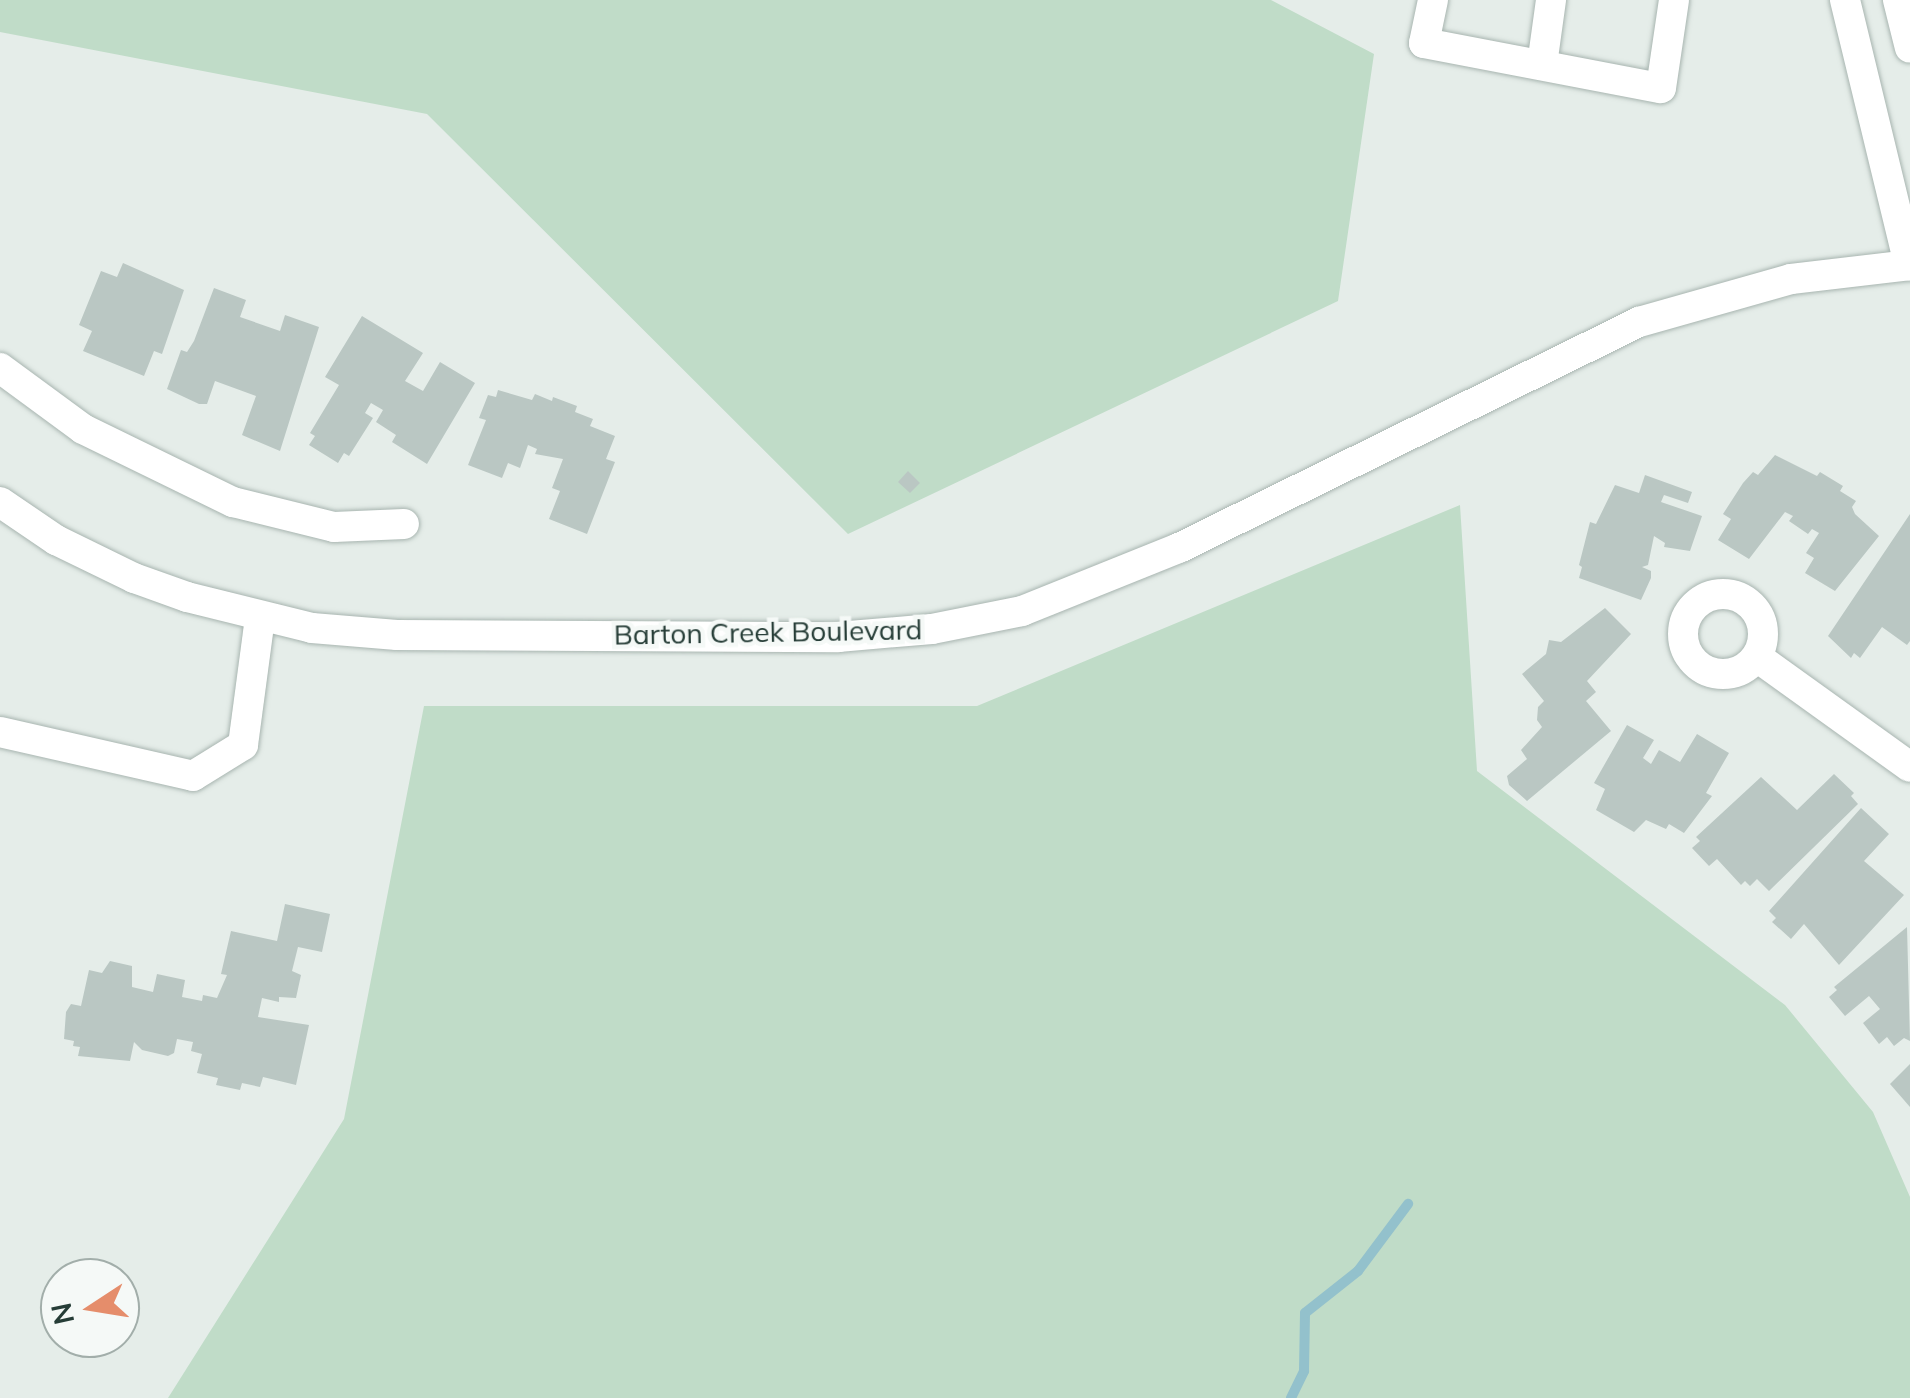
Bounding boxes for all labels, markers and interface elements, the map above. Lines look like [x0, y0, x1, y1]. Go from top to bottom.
street label: Barton Creek Boulevard [613, 613, 923, 651]
north arrow [40, 1258, 140, 1358]
text: N [43, 1300, 81, 1328]

